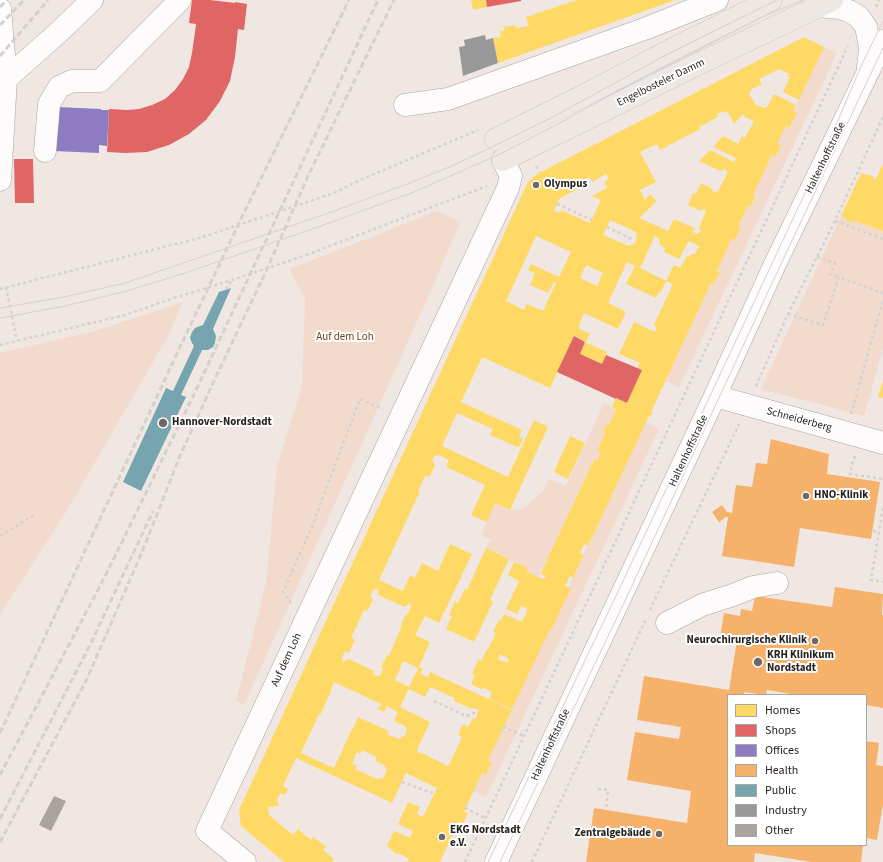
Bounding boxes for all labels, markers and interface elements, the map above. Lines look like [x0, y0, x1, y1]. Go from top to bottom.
street label: Engelbosteler Damm [615, 56, 707, 110]
street label: Haltenhoffstraße [803, 120, 849, 196]
place label: Olympus [544, 178, 587, 192]
marker: Olympus [531, 180, 541, 190]
park label: Auf dem Loh [316, 331, 374, 345]
street label: Schneiderberg [765, 405, 833, 435]
street label: Haltenhoffstraße [667, 413, 711, 489]
place label: Hannover-Nordstadt [172, 416, 272, 430]
marker: Hannover-Nordstadt [157, 417, 169, 429]
place label: HNO-Klinik [814, 489, 868, 503]
marker: HNO-Klinik [801, 491, 811, 501]
street label: Auf dem Loh [269, 631, 305, 689]
place label: Neurochirurgische Klinik [687, 634, 807, 648]
marker: Neurochirurgische Klinik [810, 636, 820, 646]
place label: KRH Klinikum Nordstadt [767, 649, 834, 675]
marker: KRH Klinikum Nordstadt [752, 656, 764, 668]
legend [727, 694, 867, 846]
text: Homes [765, 702, 800, 719]
street label: Haltenhoffstraße [529, 707, 573, 783]
text: Shops [765, 722, 796, 739]
text: Offices [765, 742, 799, 759]
text: Health [765, 762, 798, 779]
text: Public [765, 782, 796, 799]
text: Industry [765, 802, 807, 819]
text: Other [765, 822, 794, 839]
place label: EKG Nordstadt e.V. [450, 824, 521, 850]
place label: Zentralgebäude [574, 827, 651, 841]
marker: Zentralgebäude [654, 829, 664, 839]
marker: EKG Nordstadt e.V. [437, 832, 447, 842]

